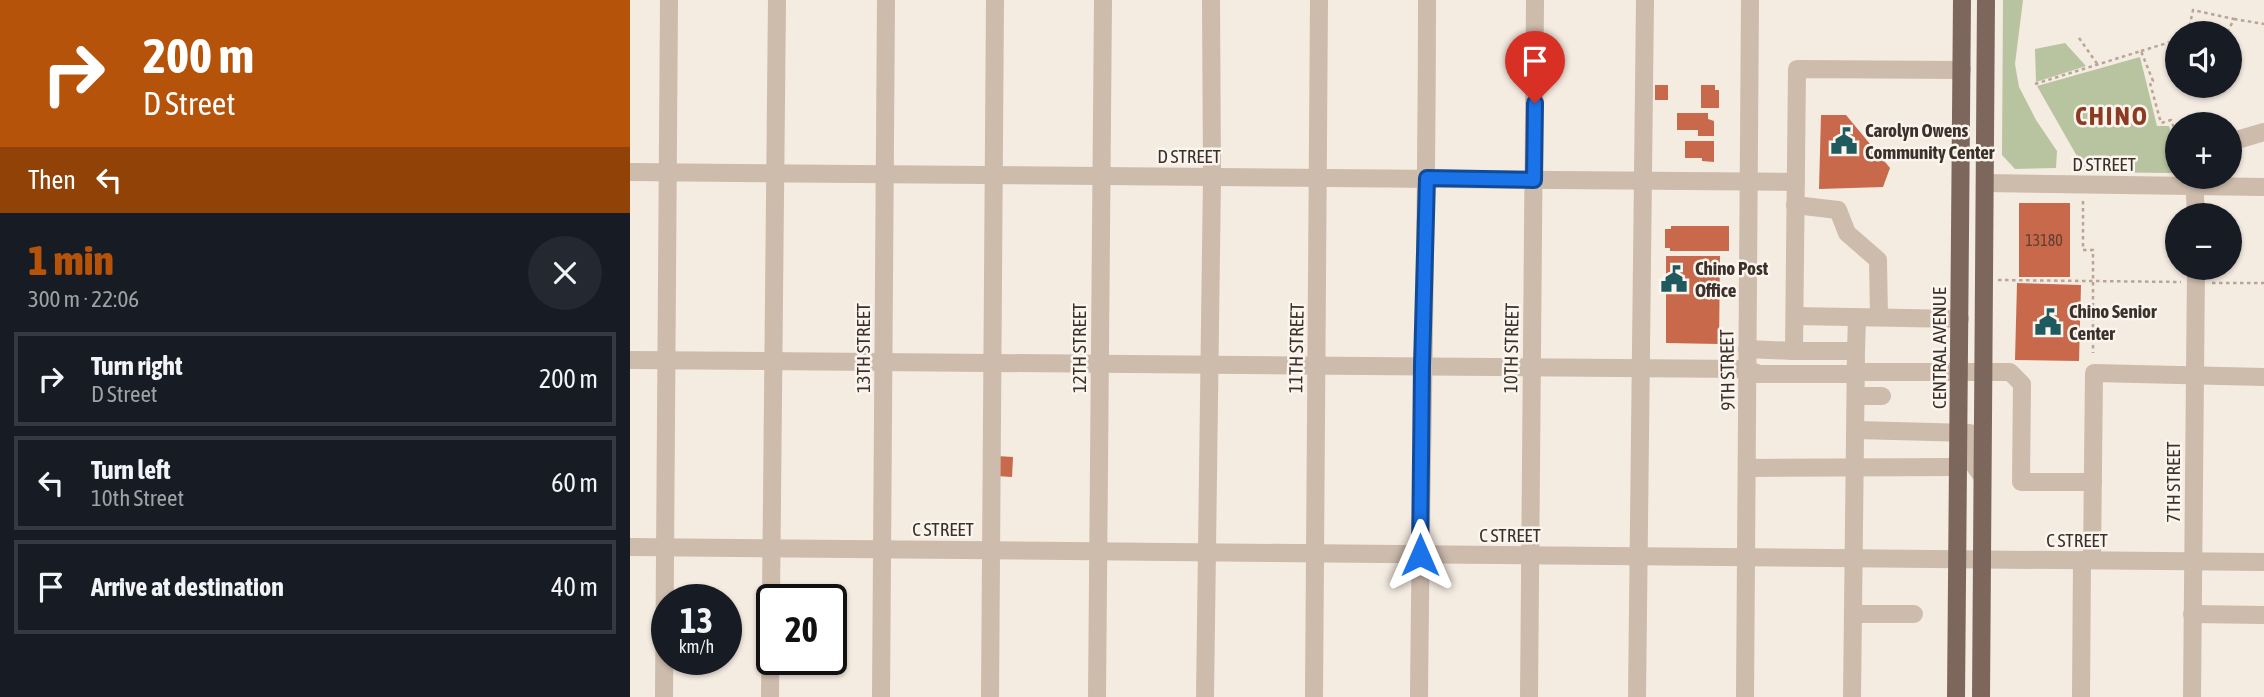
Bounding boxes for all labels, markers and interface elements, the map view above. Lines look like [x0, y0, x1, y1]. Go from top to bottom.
map controls [2165, 21, 2242, 280]
button: sound [2165, 21, 2242, 98]
text: 200 m [143, 27, 254, 83]
icon: right [28, 28, 119, 119]
pin [1505, 31, 1565, 103]
icon: arrive [1516, 42, 1554, 80]
text: D Street [143, 85, 236, 122]
district label: CHINO [2075, 101, 2149, 131]
button: + [2165, 112, 2242, 189]
place label: Carolyn Owens Community Center [1865, 119, 1995, 163]
public building icon: Carolyn Owens Community Center [1829, 126, 1859, 156]
street label: D STREET [1157, 145, 1221, 167]
street label: D STREET [2072, 153, 2136, 175]
icon: left [90, 161, 128, 199]
text: Then [28, 165, 76, 195]
button: − [2165, 203, 2242, 280]
house number: 13180 [2025, 231, 2063, 249]
text: 1 min [28, 236, 114, 284]
button: close [528, 236, 602, 310]
place label: Chino Post Office [1695, 257, 1769, 301]
public building icon: Chino Post Office [1659, 264, 1689, 294]
text: 300 m · 22:06 [28, 286, 139, 312]
street label: CENTRAL AVENUE [1928, 287, 1950, 409]
place label: Chino Senior Center [2069, 300, 2157, 344]
street label: 13TH STREET [852, 302, 874, 393]
street label: 12TH STREET [1068, 302, 1090, 393]
street label: 11TH STREET [1284, 302, 1308, 393]
street label: 10TH STREET [1499, 302, 1523, 393]
public building icon: Chino Senior Center [2033, 307, 2063, 337]
street label: 9TH STREET [1715, 329, 1739, 411]
text: Turn right [91, 351, 182, 381]
icon: right [32, 360, 70, 398]
text: 200 m [539, 364, 598, 394]
text: D Street [91, 381, 158, 407]
street label: 7TH STREET [2162, 441, 2184, 523]
text: Turn left [91, 455, 171, 485]
icon: left [32, 464, 70, 502]
text: 60 m [551, 468, 598, 498]
text: 10th Street [91, 485, 184, 511]
street label: C STREET [912, 518, 974, 540]
position arrow [1383, 518, 1457, 592]
street label: C STREET [1479, 524, 1541, 546]
street label: C STREET [2046, 529, 2108, 551]
icon: arrive [32, 568, 70, 606]
text: Arrive at destination [91, 572, 284, 602]
text: 40 m [551, 572, 598, 602]
speed limit sign: 20 [756, 584, 847, 675]
text: 13 [680, 600, 713, 640]
text: km/h [679, 636, 714, 657]

